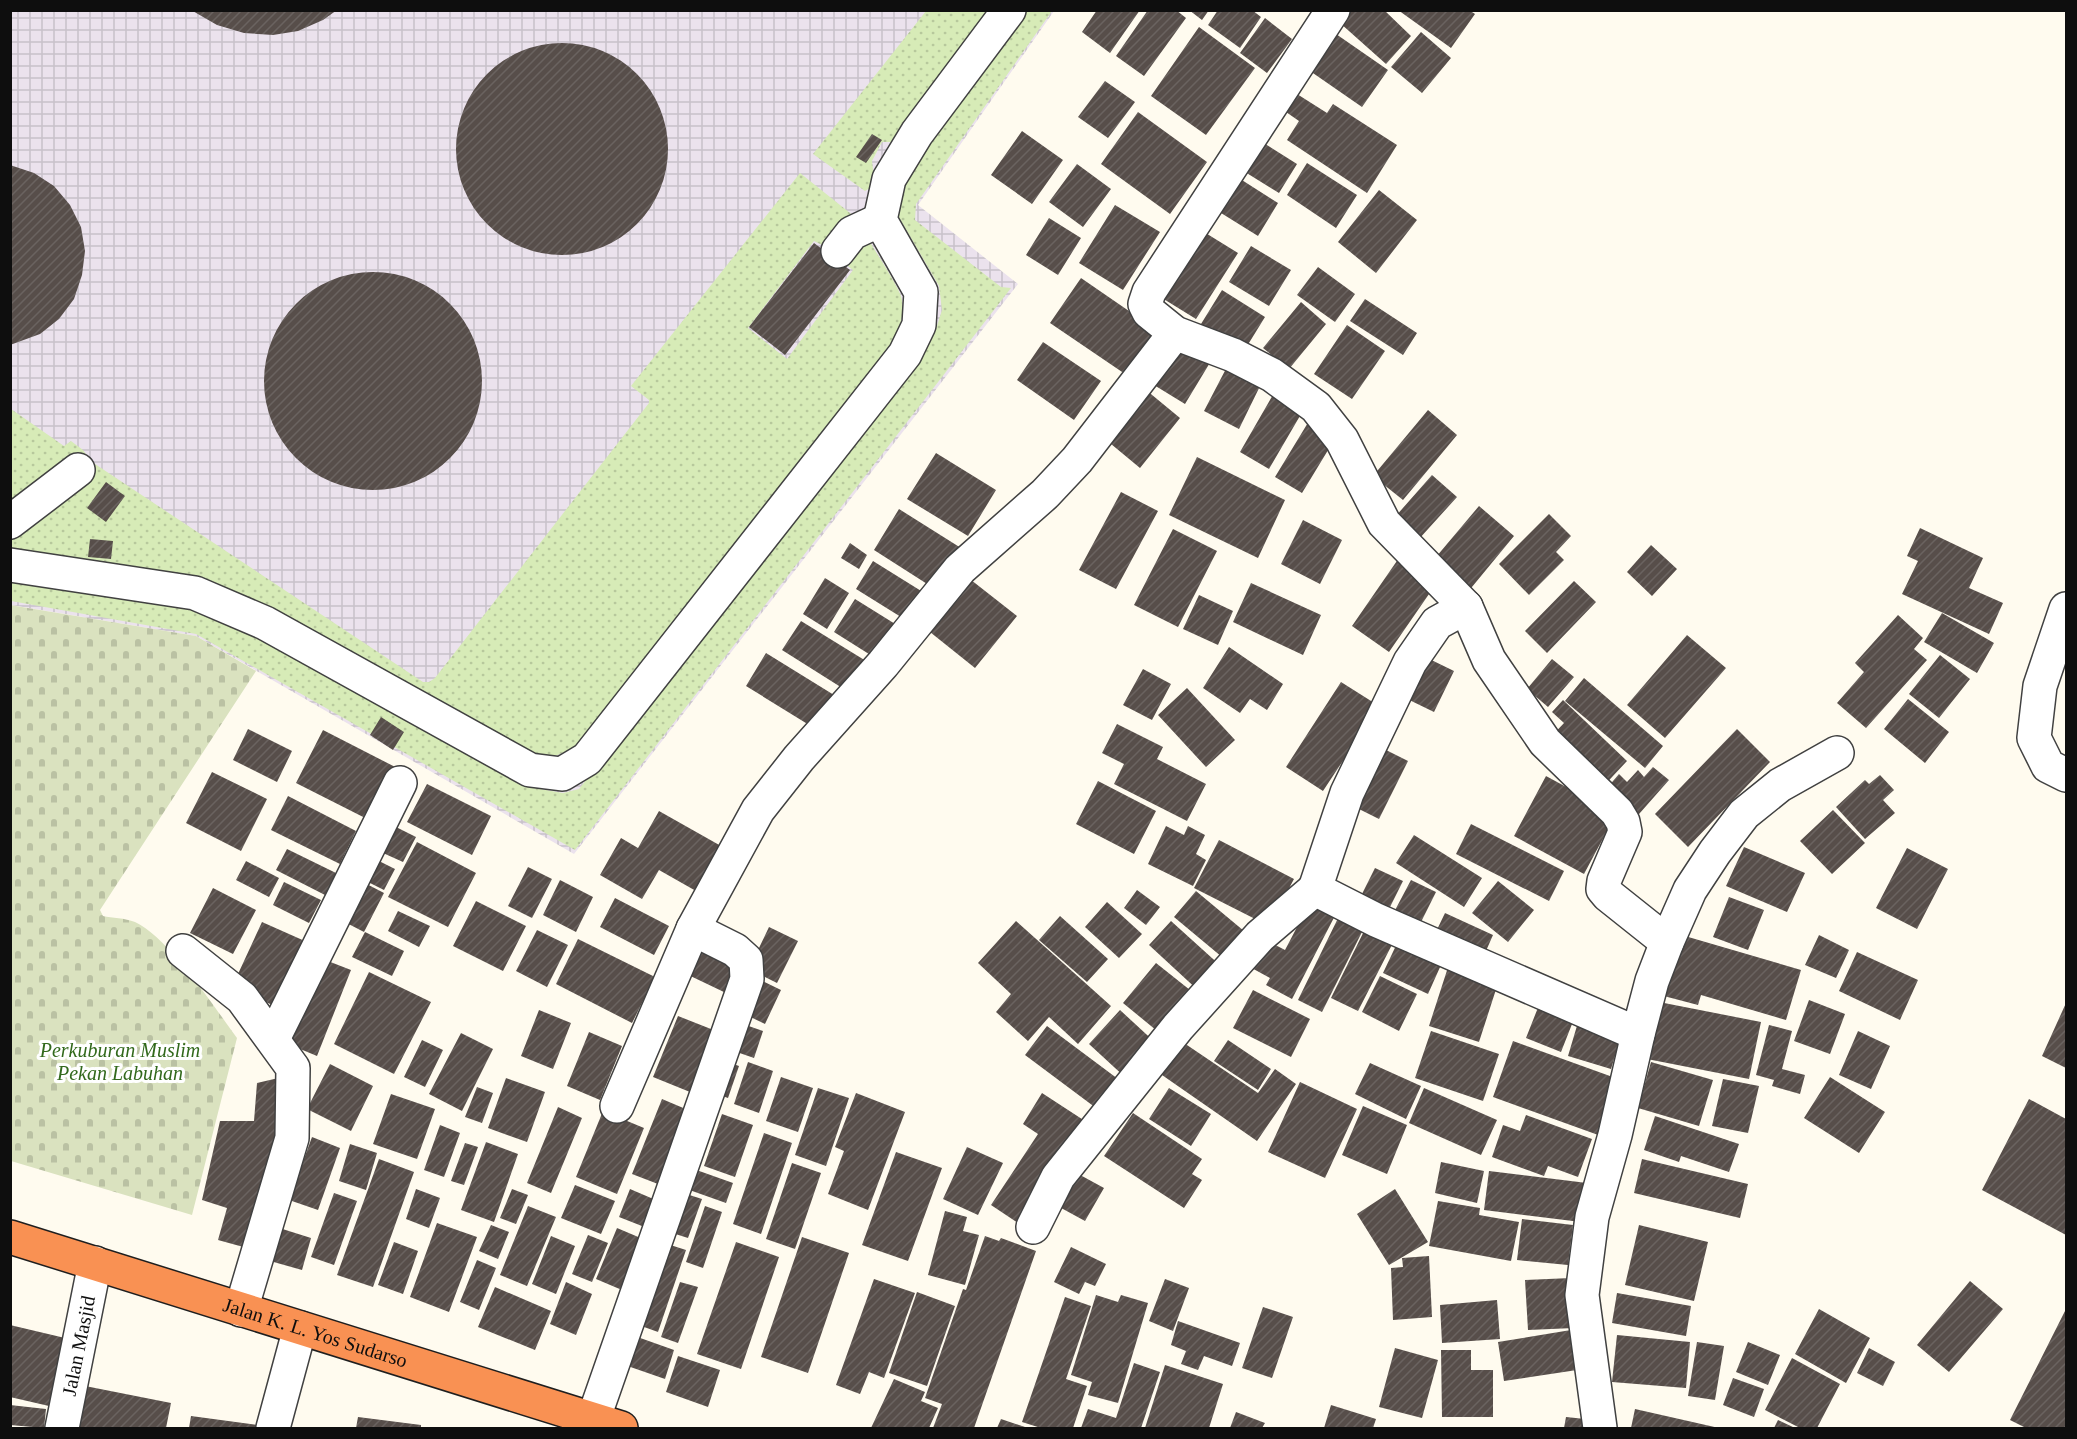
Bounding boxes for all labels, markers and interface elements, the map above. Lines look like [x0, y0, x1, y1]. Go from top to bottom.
park label: Perkuburan Muslim Pekan Labuhan [39, 1039, 200, 1084]
street label: Jalan K. L. Yos Sudarso [221, 1293, 410, 1372]
street label: Jalan Masjid [58, 1294, 99, 1398]

